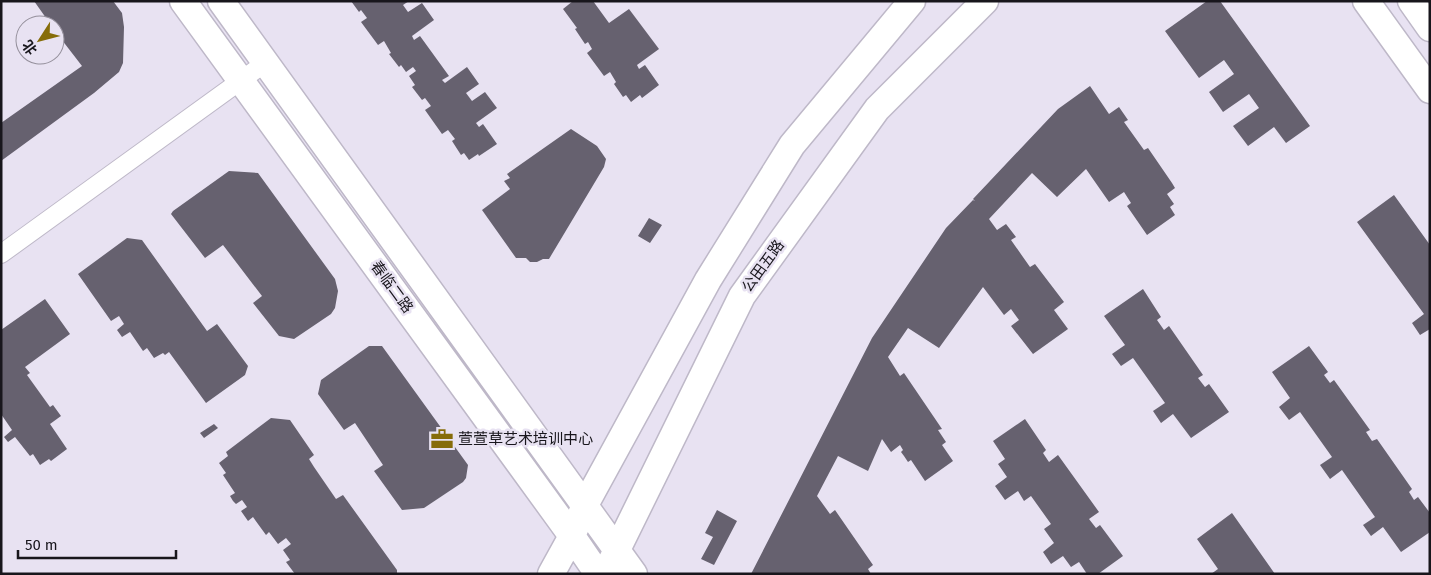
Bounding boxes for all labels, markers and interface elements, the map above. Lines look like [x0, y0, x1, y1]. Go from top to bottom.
north arrow [15, 15, 65, 65]
text: 北 [19, 37, 41, 58]
street label: 公田五路 [738, 236, 788, 296]
street label: 春临二路 [367, 257, 417, 317]
office icon: 萱萱草艺术培训中心 [429, 426, 455, 452]
place label: 萱萱草艺术培训中心 [458, 430, 593, 448]
scale bar [18, 528, 175, 560]
text: 50 m [25, 536, 58, 554]

